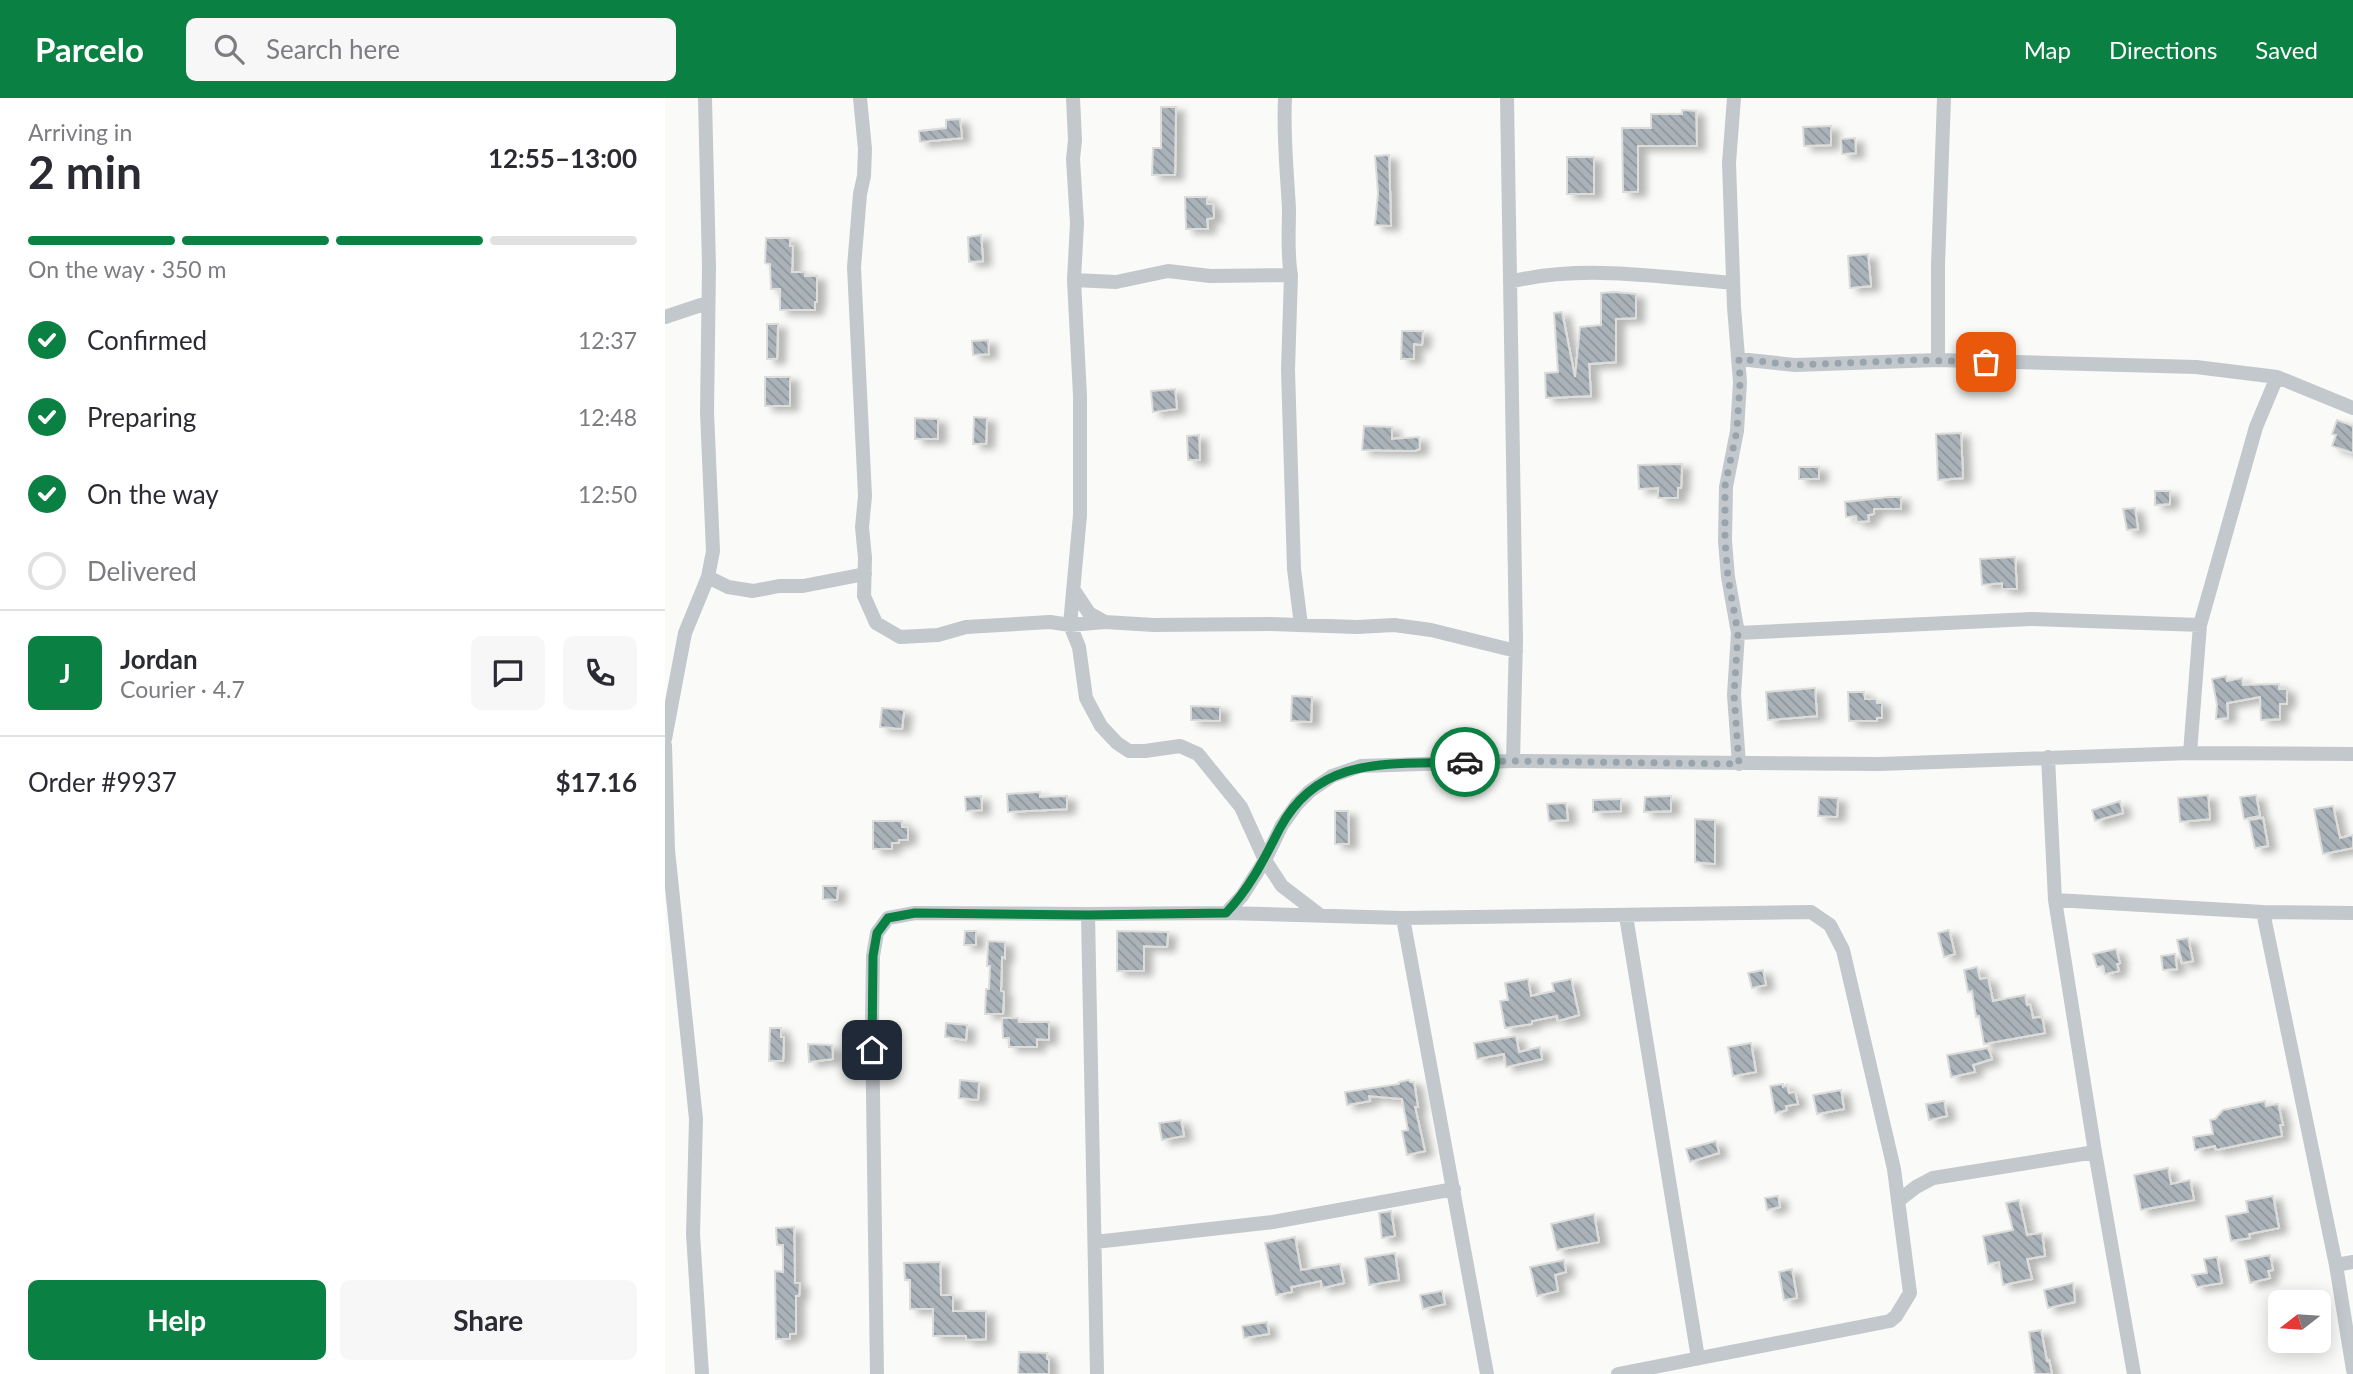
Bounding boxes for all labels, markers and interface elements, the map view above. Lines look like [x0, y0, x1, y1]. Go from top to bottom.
search box [186, 18, 676, 81]
text: Parcelo [35, 29, 144, 69]
icon: search [210, 30, 248, 68]
text: Search here [266, 33, 400, 65]
text: Map [2024, 35, 2071, 64]
text: Directions [2109, 35, 2217, 64]
text: Saved [2255, 35, 2318, 64]
text: Arriving in [28, 118, 132, 146]
text: 12:55–13:00 [488, 142, 637, 174]
text: 2 min [28, 144, 142, 199]
text: On the way · 350 m [28, 255, 227, 283]
icon: check [28, 321, 66, 359]
text: Confirmed [87, 324, 207, 356]
text: 12:37 [578, 326, 637, 354]
pin [1956, 332, 2016, 392]
icon: bag [1967, 343, 2005, 381]
icon: check [28, 398, 66, 436]
text: Preparing [87, 401, 196, 433]
text: 12:48 [578, 403, 637, 431]
icon: check [28, 475, 66, 513]
text: On the way [87, 478, 219, 510]
text: 12:50 [578, 480, 637, 508]
text: Delivered [87, 555, 197, 587]
button: chat [471, 636, 545, 710]
button: phone [563, 636, 637, 710]
text: Jordan [120, 643, 198, 675]
text: J [59, 657, 71, 689]
text: Courier · 4.7 [120, 675, 245, 703]
courier [1430, 727, 1500, 797]
icon: car [1446, 743, 1484, 781]
text: Order #9937 [28, 766, 177, 798]
text: $17.16 [555, 766, 637, 798]
pin [842, 1020, 902, 1080]
icon: home [853, 1031, 891, 1069]
button: Help [28, 1280, 326, 1360]
button: Share [340, 1280, 637, 1360]
north arrow [2268, 1290, 2331, 1353]
map controls [2268, 1290, 2331, 1353]

